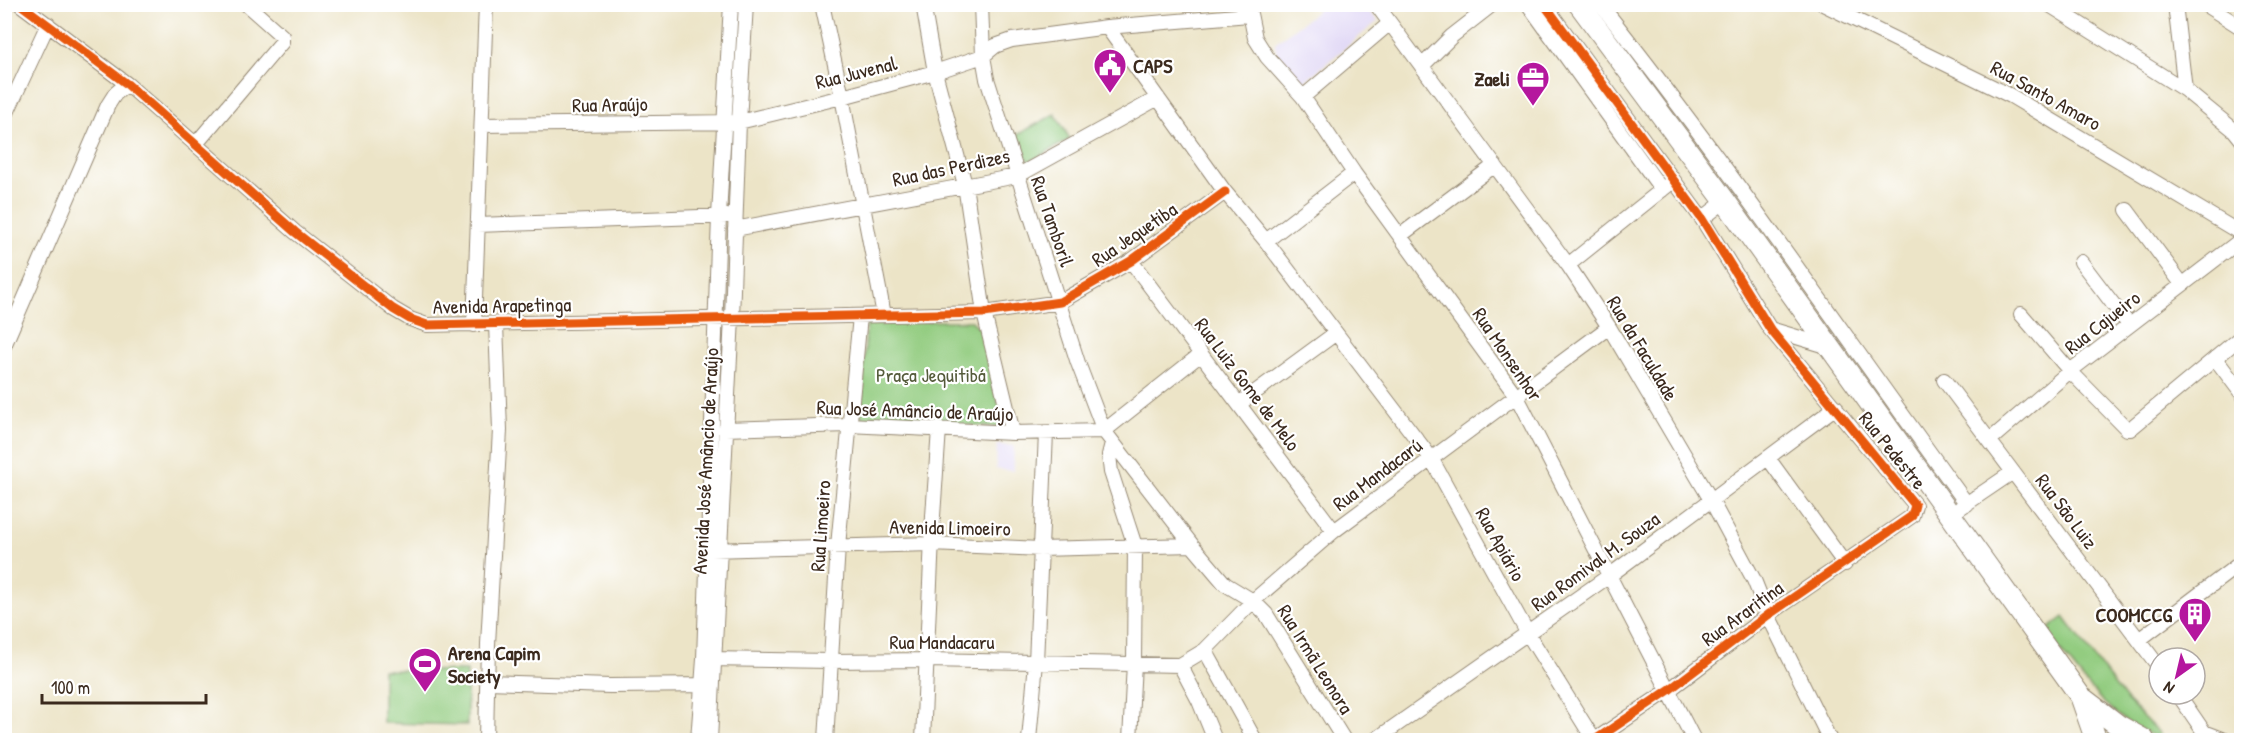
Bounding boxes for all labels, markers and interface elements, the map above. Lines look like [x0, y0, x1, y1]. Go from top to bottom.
public building icon: CAPS [1092, 47, 1128, 94]
street label: Rua Juvenal [812, 49, 900, 95]
place label: CAPS [1133, 52, 1173, 79]
street label: Rua Santo Amaro [1986, 54, 2106, 136]
office icon: Zaeli [1515, 60, 1551, 107]
place label: Zaeli [1474, 65, 1510, 92]
street label: Rua Araújo [572, 90, 648, 118]
street label: Rua das Perdizes [890, 141, 1012, 193]
street label: Rua Tamboril [1025, 172, 1081, 271]
street label: Rua Jequetiba [1086, 195, 1182, 272]
street label: Rua Cajueiro [2059, 284, 2145, 360]
street label: Avenida Arapetinga [433, 290, 572, 320]
street label: Rua da Faculdade [1601, 291, 1685, 405]
street label: Rua Monsenhor [1467, 302, 1549, 406]
street label: Rua Luiz Gome de Melo [1189, 312, 1307, 456]
street label: Avenida José Amâncio de Araújo [686, 347, 724, 575]
park label: Praça Jequitibá [876, 361, 986, 388]
street label: Rua José Amâncio de Araújo [816, 393, 1014, 427]
street label: Rua Pedestre [1853, 405, 1933, 495]
street label: Rua Mandacarú [1327, 432, 1427, 516]
street label: Rua São Luiz [2030, 468, 2104, 554]
street label: Rua Limoeiro [803, 480, 837, 572]
street label: Rua Apiário [1470, 502, 1532, 586]
street label: Rua Romival M. Souza [1525, 505, 1665, 617]
street label: Avenida Limoeiro [889, 512, 1011, 542]
street label: Rua Araritina [1696, 574, 1789, 652]
building icon: COOMCCG [2177, 596, 2213, 643]
street label: Rua Irmã Leonora [1272, 599, 1360, 719]
place label: COOMCCG [2095, 601, 2172, 628]
street label: Rua Mandacaru [889, 628, 995, 655]
place label: Arena Capim Society [448, 639, 541, 690]
sports icon: Arena Capim Society [407, 646, 443, 693]
north arrow [2147, 646, 2207, 706]
scale bar [42, 667, 206, 705]
text: 100 m [51, 675, 90, 700]
text: N [2159, 677, 2178, 700]

